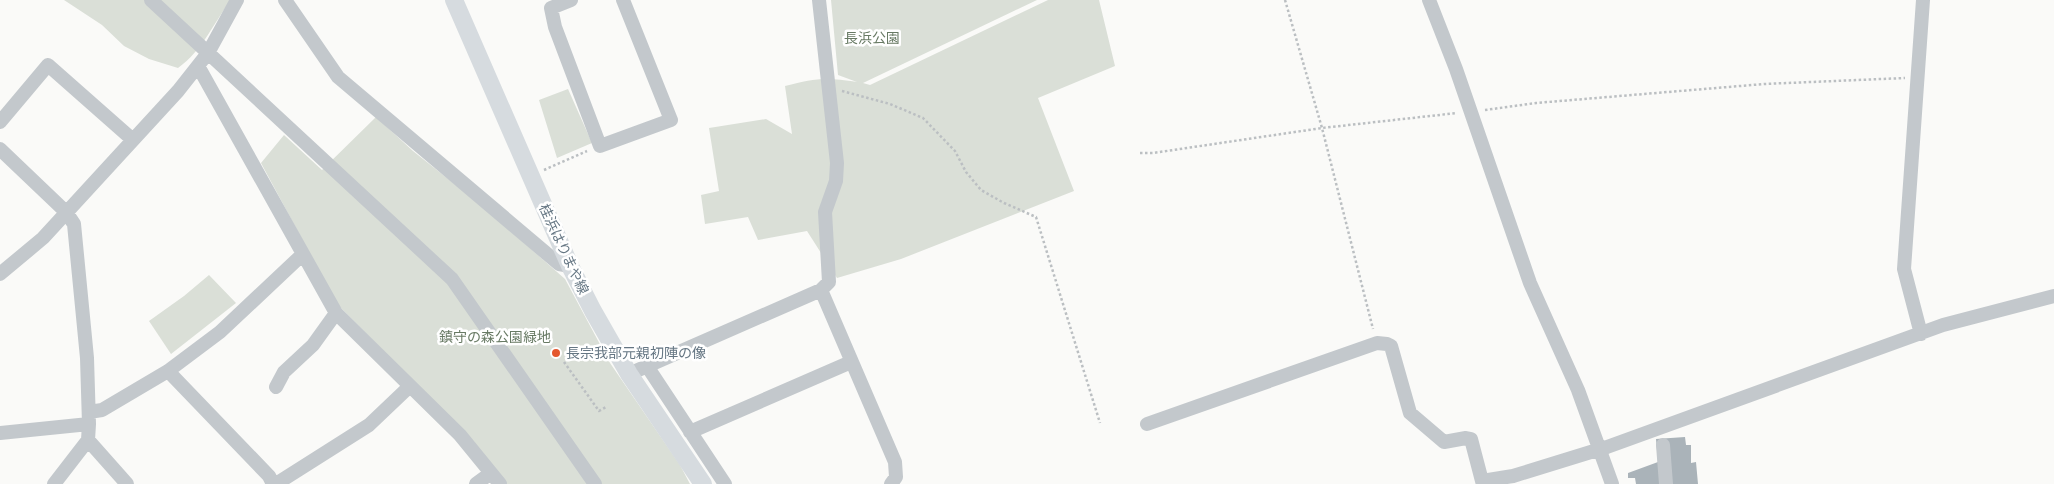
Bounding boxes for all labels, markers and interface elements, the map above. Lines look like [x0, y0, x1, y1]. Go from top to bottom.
park label: 長浜公園 [844, 28, 900, 47]
street label: 桂浜はりまや線 [535, 200, 594, 297]
park label: 鎮守の森公園緑地 [439, 327, 551, 346]
place label: 長宗我部元親初陣の像 [566, 343, 706, 362]
marker: 長宗我部元親初陣の像 [550, 347, 562, 359]

